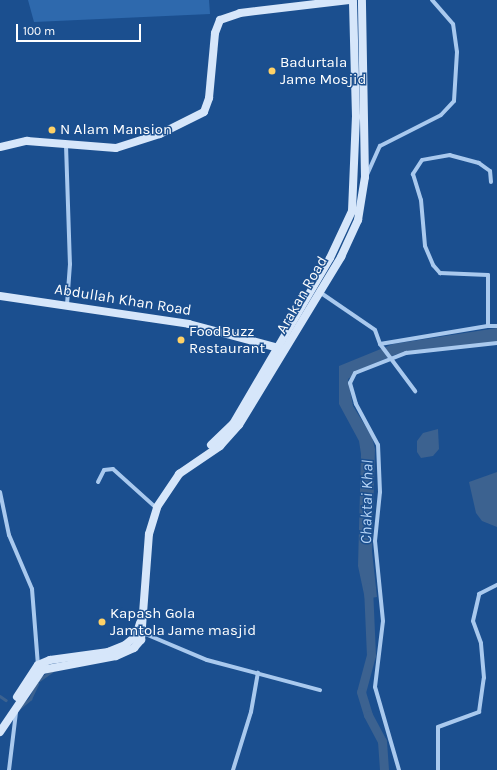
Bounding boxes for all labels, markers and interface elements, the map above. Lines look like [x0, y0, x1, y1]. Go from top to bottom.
scale bar [18, 16, 143, 42]
text: 100 m [23, 24, 55, 38]
place label: Badurtala Jame Mosjid [280, 53, 366, 88]
marker: Badurtala Jame Mosjid [267, 66, 277, 76]
place label: N Alam Mansion [60, 121, 172, 139]
marker: N Alam Mansion [47, 125, 57, 135]
street label: Arakan Road [273, 253, 331, 337]
street label: Abdullah Khan Road [53, 280, 193, 320]
place label: FoodBuzz Restaurant [189, 322, 265, 357]
marker: FoodBuzz Restaurant [176, 335, 186, 345]
water label: Chaktai Khal [357, 460, 377, 544]
place label: Kapash Gola Jamtola Jame masjid [110, 604, 256, 639]
marker: Kapash Gola Jamtola Jame masjid [97, 617, 107, 627]

